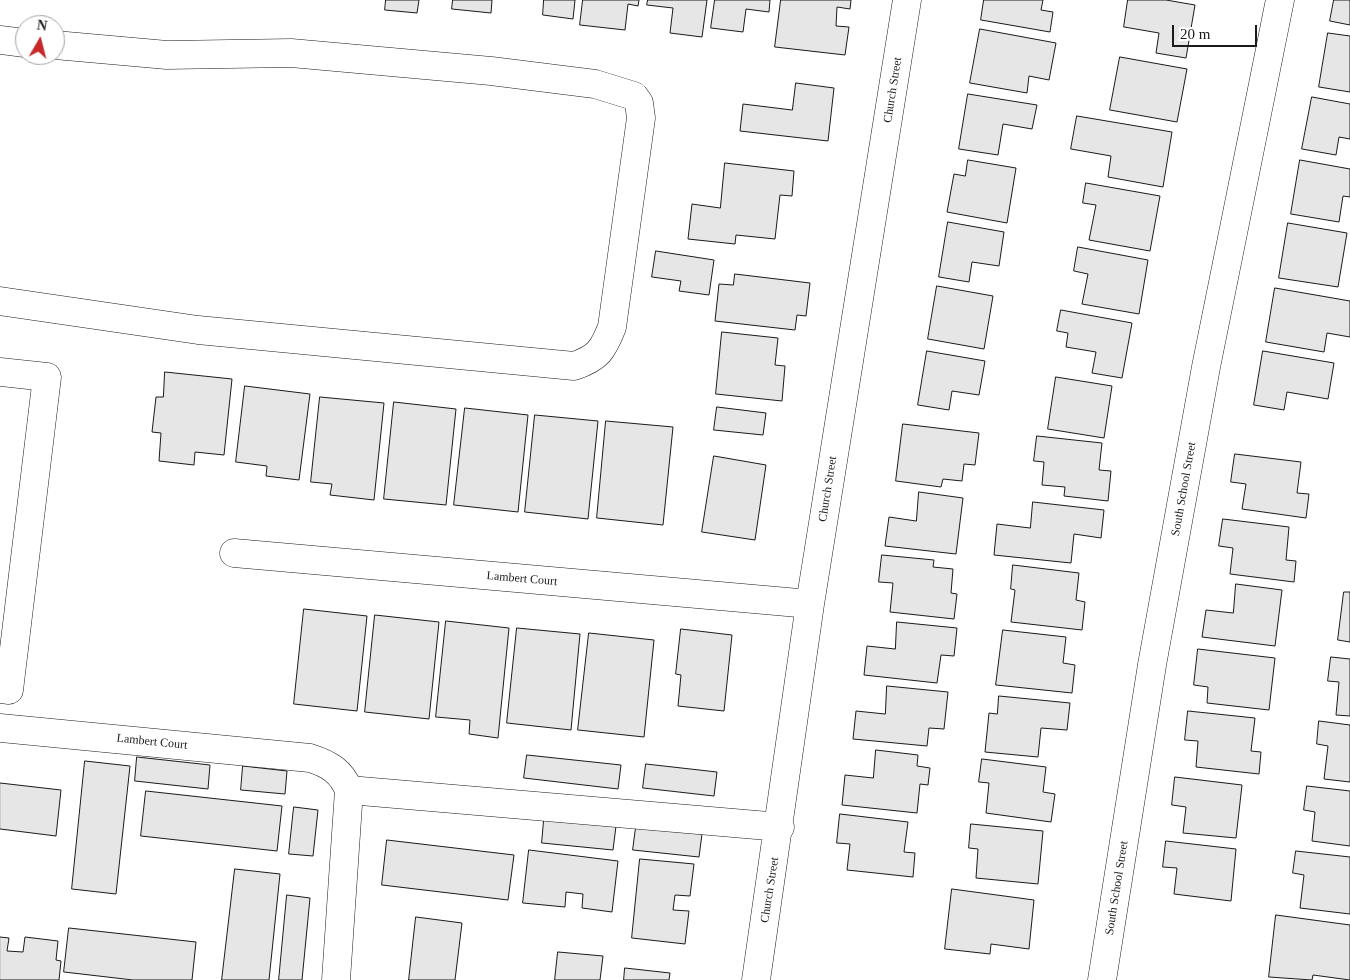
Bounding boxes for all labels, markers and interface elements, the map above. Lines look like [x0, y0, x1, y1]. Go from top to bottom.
north arrow [15, 15, 65, 65]
scale bar [1175, 15, 1260, 47]
text: N [36, 18, 48, 34]
text: 20 m [1180, 26, 1210, 42]
street label: Church Street [881, 56, 905, 124]
street label: South School Street [1169, 441, 1199, 537]
street label: Church Street [816, 455, 840, 523]
street label: Lambert Court [486, 569, 558, 589]
street label: Lambert Court [116, 731, 188, 753]
street label: South School Street [1102, 840, 1132, 936]
street label: Church Street [758, 856, 782, 924]

